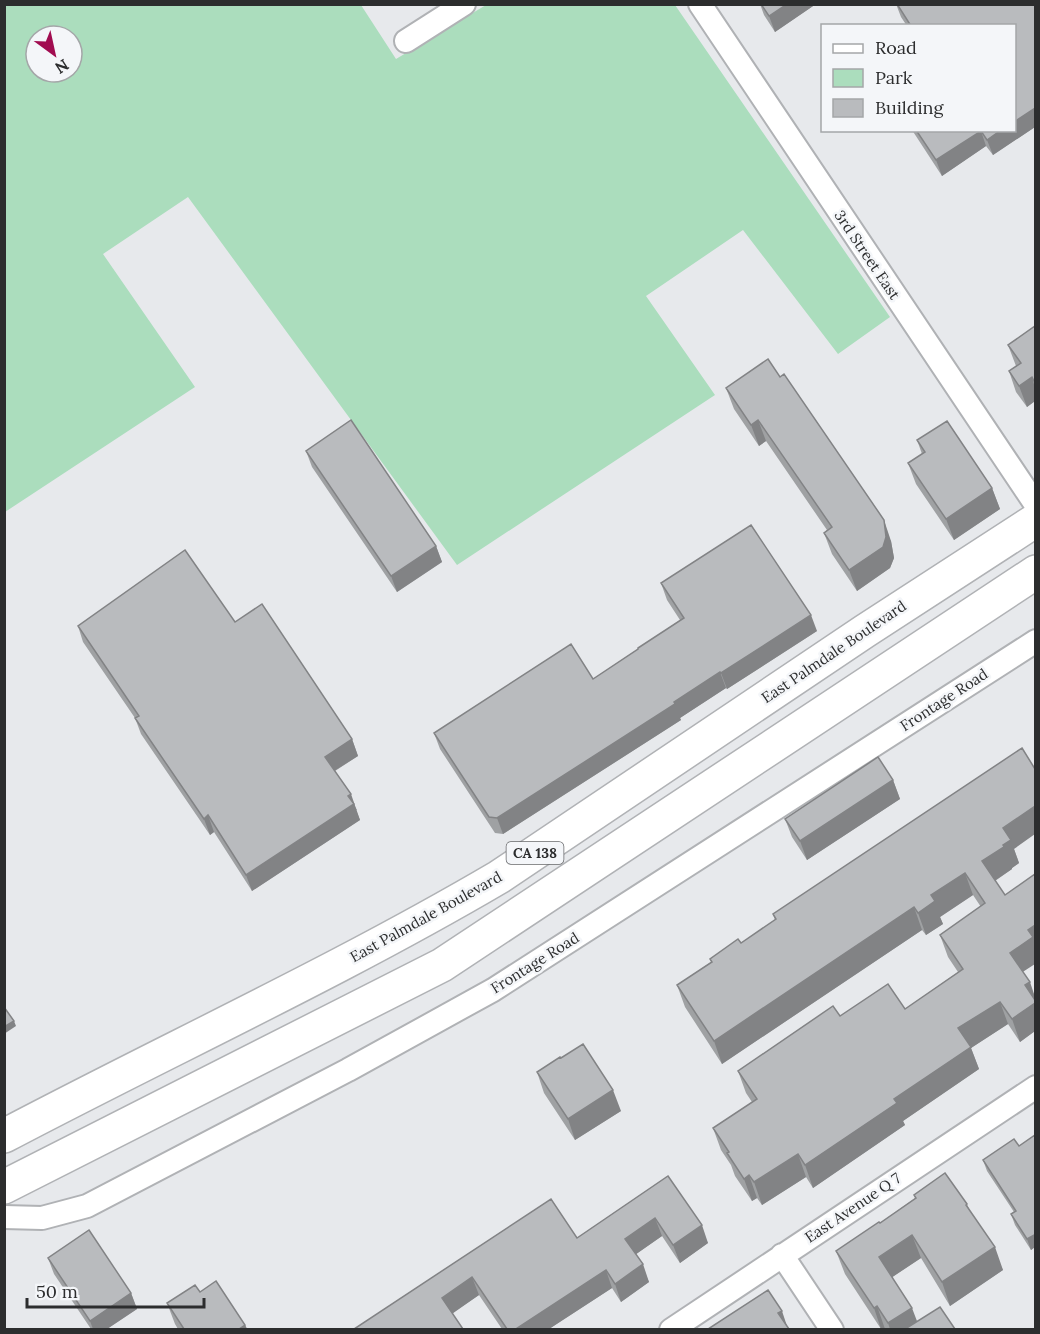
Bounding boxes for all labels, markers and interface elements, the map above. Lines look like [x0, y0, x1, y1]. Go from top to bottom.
north arrow [24, 24, 84, 84]
legend [821, 24, 1016, 132]
text: Road [875, 36, 917, 59]
text: N [52, 55, 73, 78]
text: Park [875, 66, 913, 89]
text: Building [875, 96, 945, 119]
street label: 3rd Street East [830, 206, 904, 303]
street label: East Palmdale Boulevard [758, 596, 910, 707]
street label: Frontage Road [896, 664, 991, 735]
road number: CA 138 [506, 842, 564, 864]
street label: East Palmdale Boulevard [347, 867, 505, 966]
street label: Frontage Road [487, 928, 583, 997]
street label: East Avenue Q 7 [801, 1169, 904, 1247]
scale bar [27, 1271, 204, 1309]
text: 50 m [36, 1280, 78, 1303]

